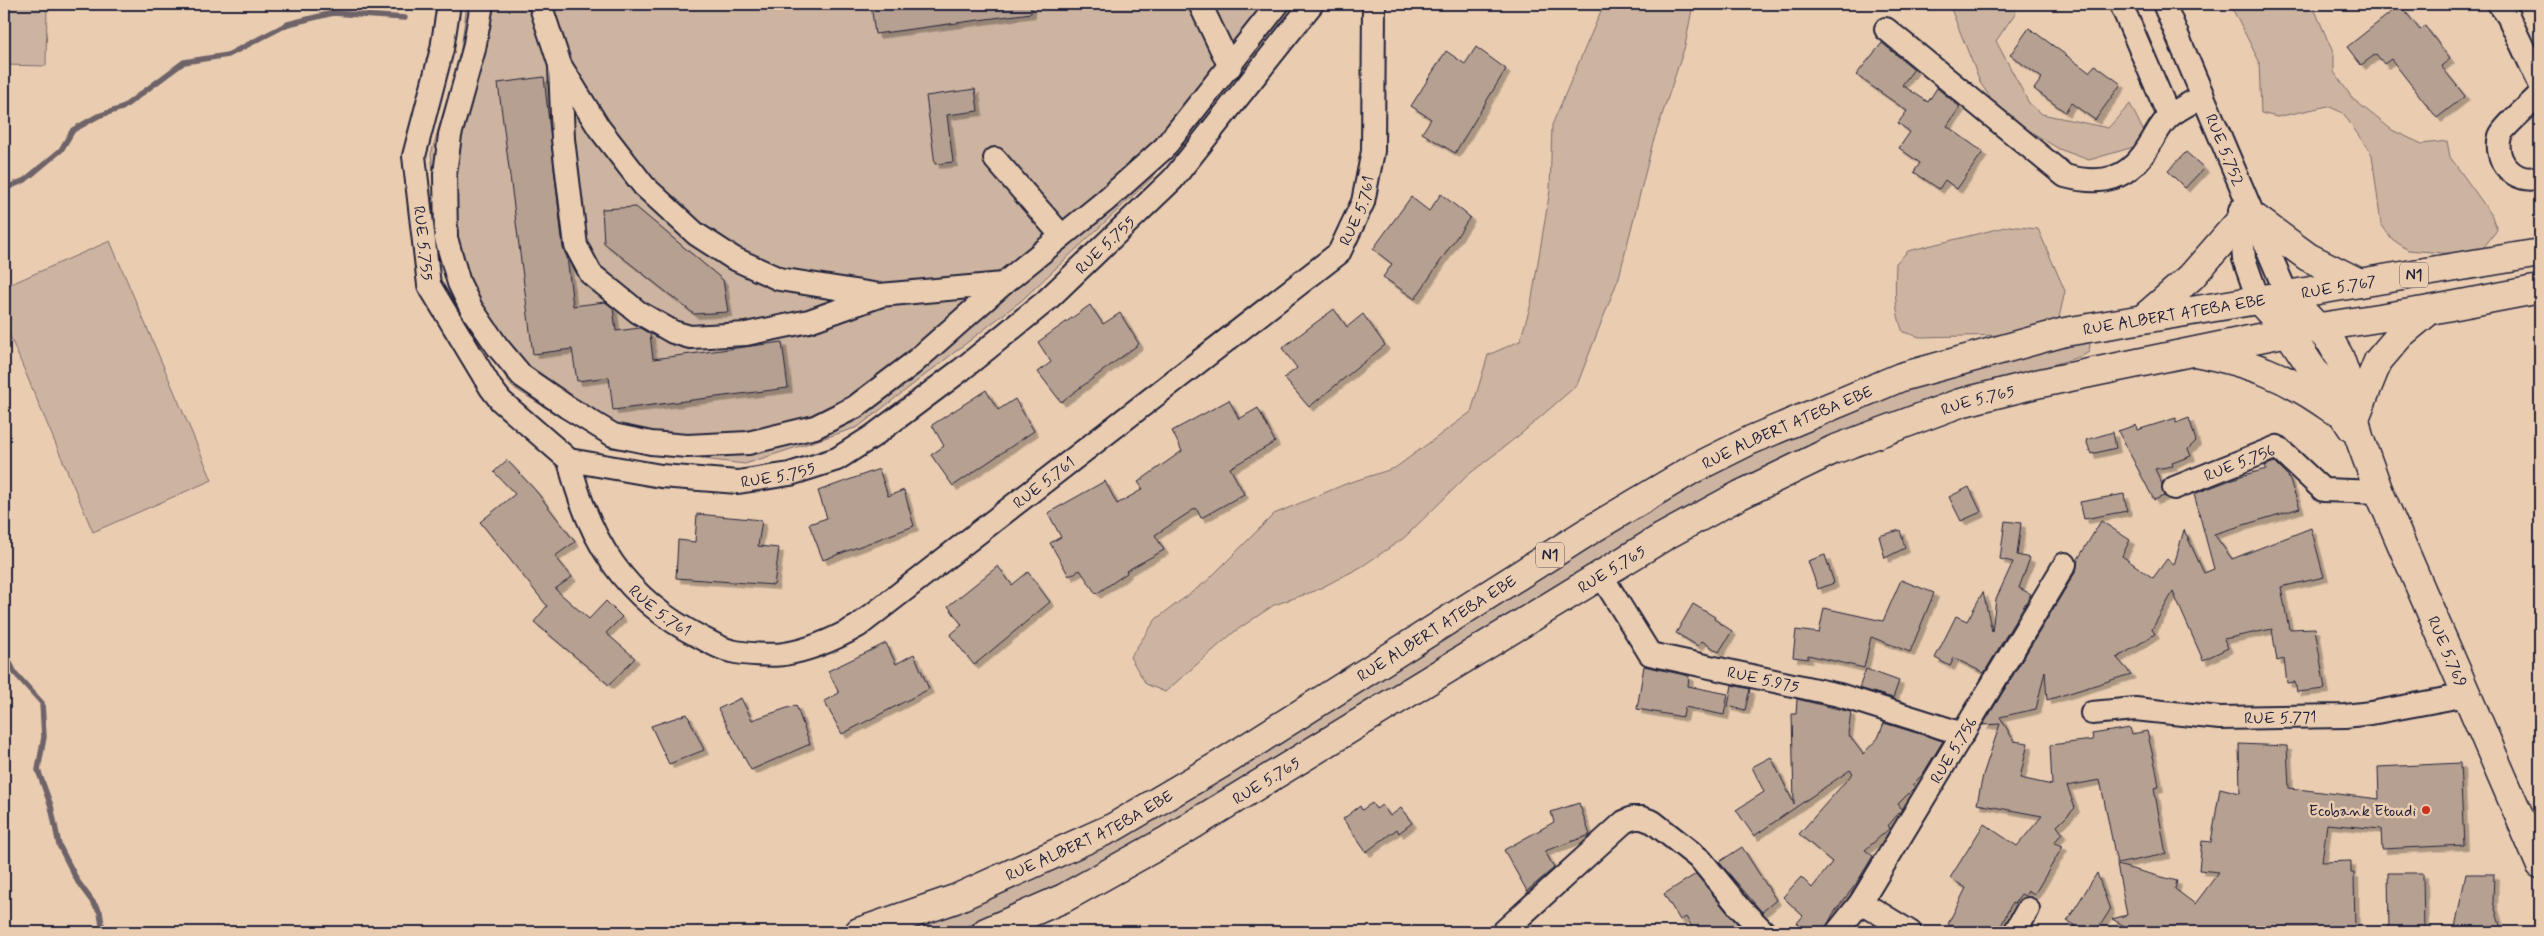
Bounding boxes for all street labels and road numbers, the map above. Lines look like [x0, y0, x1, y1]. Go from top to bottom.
street label: RUE 5.752 [2200, 111, 2249, 190]
street label: RUE 5.761 [1335, 174, 1380, 249]
street label: RUE 5.755 [408, 205, 437, 282]
street label: RUE 5.755 [1071, 212, 1140, 279]
road number: N1 [2400, 262, 2428, 288]
street label: RUE 5.767 [2300, 271, 2378, 305]
street label: RUE ALBERT ATEBA EBE [2082, 290, 2267, 341]
street label: RUE ALBERT ATEBA EBE [1699, 381, 1876, 475]
street label: RUE 5.765 [1938, 381, 2017, 421]
street label: RUE 5.756 [2201, 440, 2278, 487]
street label: RUE 5.761 [1009, 453, 1080, 514]
street label: RUE 5.755 [740, 458, 818, 493]
street label: RUE 5.765 [1574, 541, 1650, 599]
road number: N1 [1536, 542, 1564, 568]
street label: RUE ALBERT ATEBA EBE [1354, 571, 1521, 687]
street label: RUE 5.761 [623, 581, 694, 642]
street label: RUE 5.769 [2422, 613, 2471, 691]
street label: RUE 5.975 [1725, 662, 1801, 698]
street label: RUE 5.771 [2244, 707, 2317, 730]
street label: RUE 5.756 [1926, 714, 1982, 788]
street label: RUE 5.765 [1229, 753, 1305, 810]
street label: RUE ALBERT ATEBA EBE [1003, 786, 1177, 887]

